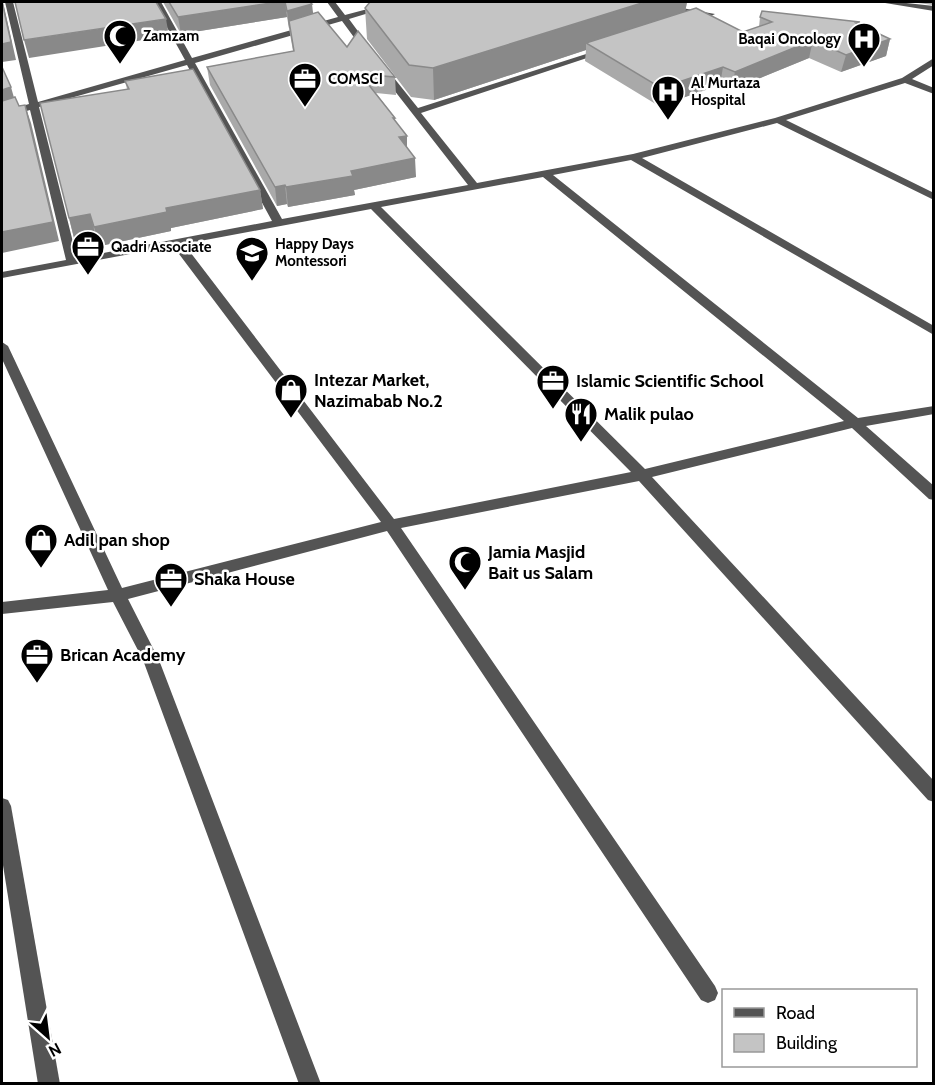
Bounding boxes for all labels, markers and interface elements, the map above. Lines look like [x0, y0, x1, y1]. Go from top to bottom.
mosque icon: Zamzam [102, 18, 138, 65]
hospital icon: Baqai Oncology [846, 21, 882, 68]
place label: Zamzam [143, 27, 199, 45]
place label: Baqai Oncology [738, 30, 842, 48]
office icon: COMSCI [287, 61, 323, 108]
place label: COMSCI [328, 70, 383, 88]
hospital icon: Al Murtaza Hospital [650, 74, 686, 121]
place label: Al Murtaza Hospital [691, 74, 761, 109]
office icon: Qadri Associate [70, 229, 106, 276]
school or university icon: Happy Days Montessori [234, 235, 270, 282]
place label: Happy Days Montessori [275, 235, 354, 270]
place label: Qadri Associate [111, 238, 212, 256]
office icon: Islamic Scientific School [535, 363, 571, 410]
place label: Intezar Market, Nazimabab No.2 [314, 369, 443, 412]
place label: Islamic Scientific School [576, 370, 764, 392]
shop icon: Intezar Market, Nazimabab No.2 [273, 372, 309, 419]
restaurant icon: Malik pulao [563, 396, 599, 443]
place label: Malik pulao [604, 403, 694, 425]
shop icon: Adil pan shop [23, 522, 59, 569]
place label: Adil pan shop [64, 529, 170, 551]
place label: Jamia Masjid Bait us Salam [487, 541, 593, 584]
mosque icon: Jamia Masjid Bait us Salam [447, 544, 483, 591]
office icon: Shaka House [153, 561, 189, 608]
place label: Shaka House [194, 568, 295, 590]
office icon: Brican Academy [19, 637, 55, 684]
place label: Brican Academy [60, 644, 186, 666]
legend [722, 989, 917, 1067]
text: Road [776, 1002, 815, 1024]
north arrow [18, 1007, 78, 1067]
text: Building [776, 1032, 838, 1054]
text: N [45, 1039, 64, 1061]

